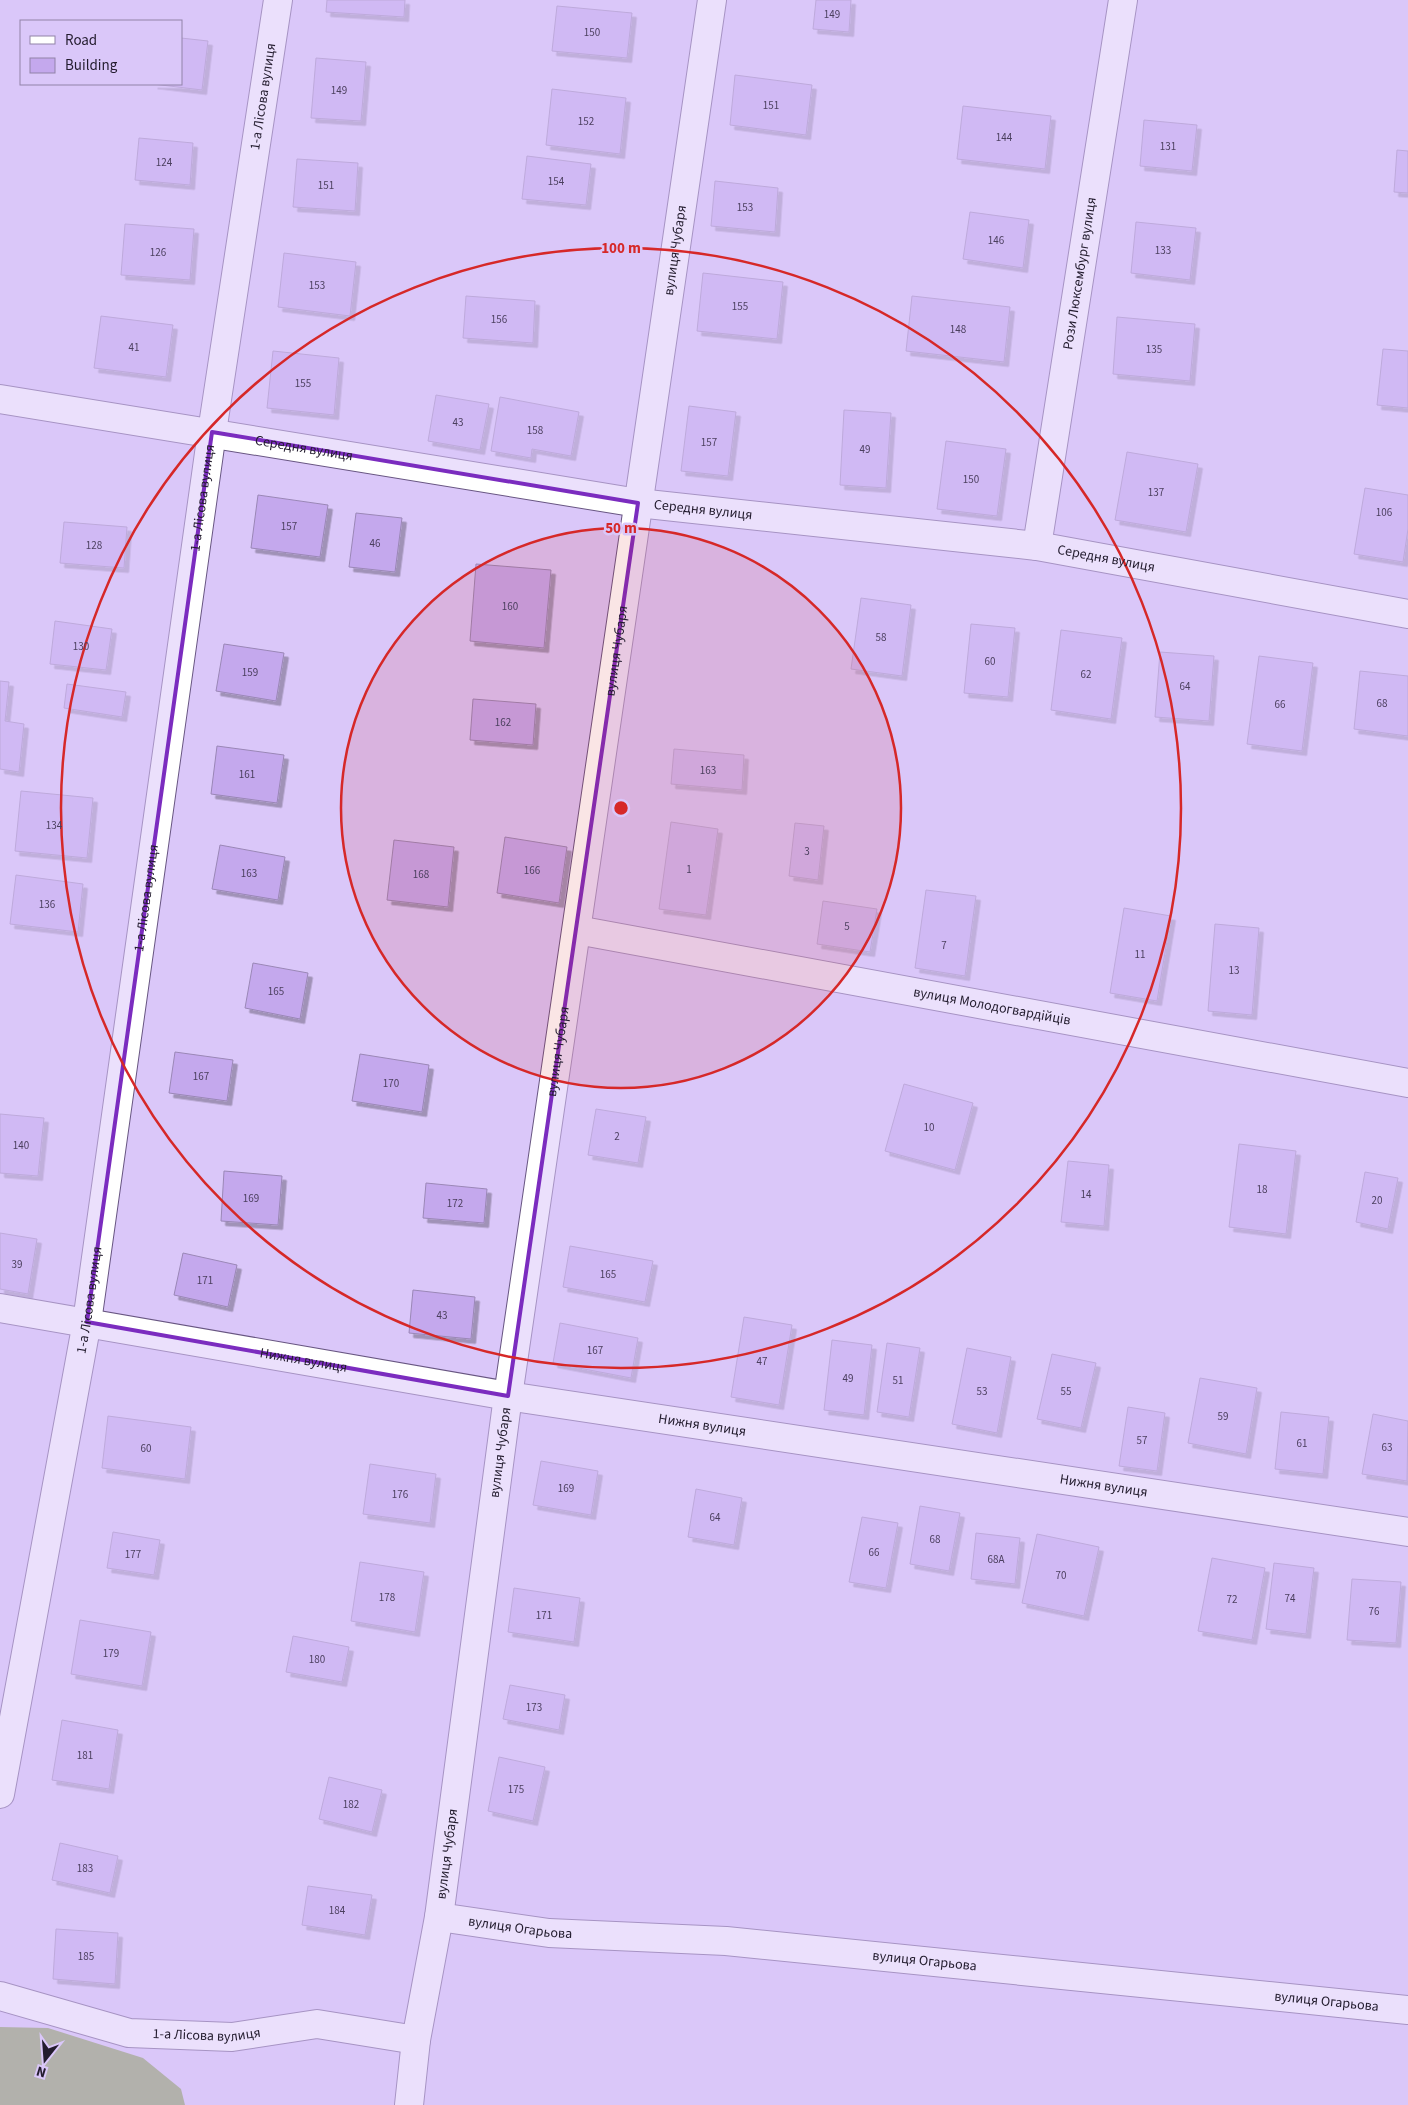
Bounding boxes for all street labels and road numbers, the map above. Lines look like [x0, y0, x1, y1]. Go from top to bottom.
street label: 1-а Лісова вулиця [245, 42, 281, 151]
street label: Рози Люксембург вулиця [1058, 196, 1102, 351]
street label: вулиця Чубаря [659, 204, 692, 297]
street label: Середня вулиця [254, 431, 354, 466]
street label: 1-а Лісова вулиця [185, 443, 220, 553]
street label: Середня вулиця [653, 495, 753, 525]
street label: Середня вулиця [1056, 540, 1157, 577]
street label: вулиця Чубаря [600, 604, 633, 697]
street label: 1-а Лісова вулиця [129, 843, 164, 953]
street label: вулиця Молодогвардійців [912, 982, 1072, 1031]
street label: вулиця Чубаря [542, 1005, 575, 1098]
street label: 1-а Лісова вулиця [71, 1245, 107, 1355]
street label: Нижня вулиця [258, 1343, 349, 1378]
street label: вулиця Чубаря [485, 1406, 516, 1499]
street label: Нижня вулиця [657, 1409, 747, 1442]
street label: Нижня вулиця [1058, 1470, 1149, 1503]
street label: вулиця Чубаря [431, 1808, 463, 1901]
street label: вулиця Огарьова [467, 1911, 573, 1944]
street label: вулиця Огарьова [872, 1946, 978, 1976]
street label: вулиця Огарьова [1273, 1987, 1380, 2017]
street label: 1-а Лісова вулиця [152, 2023, 262, 2047]

